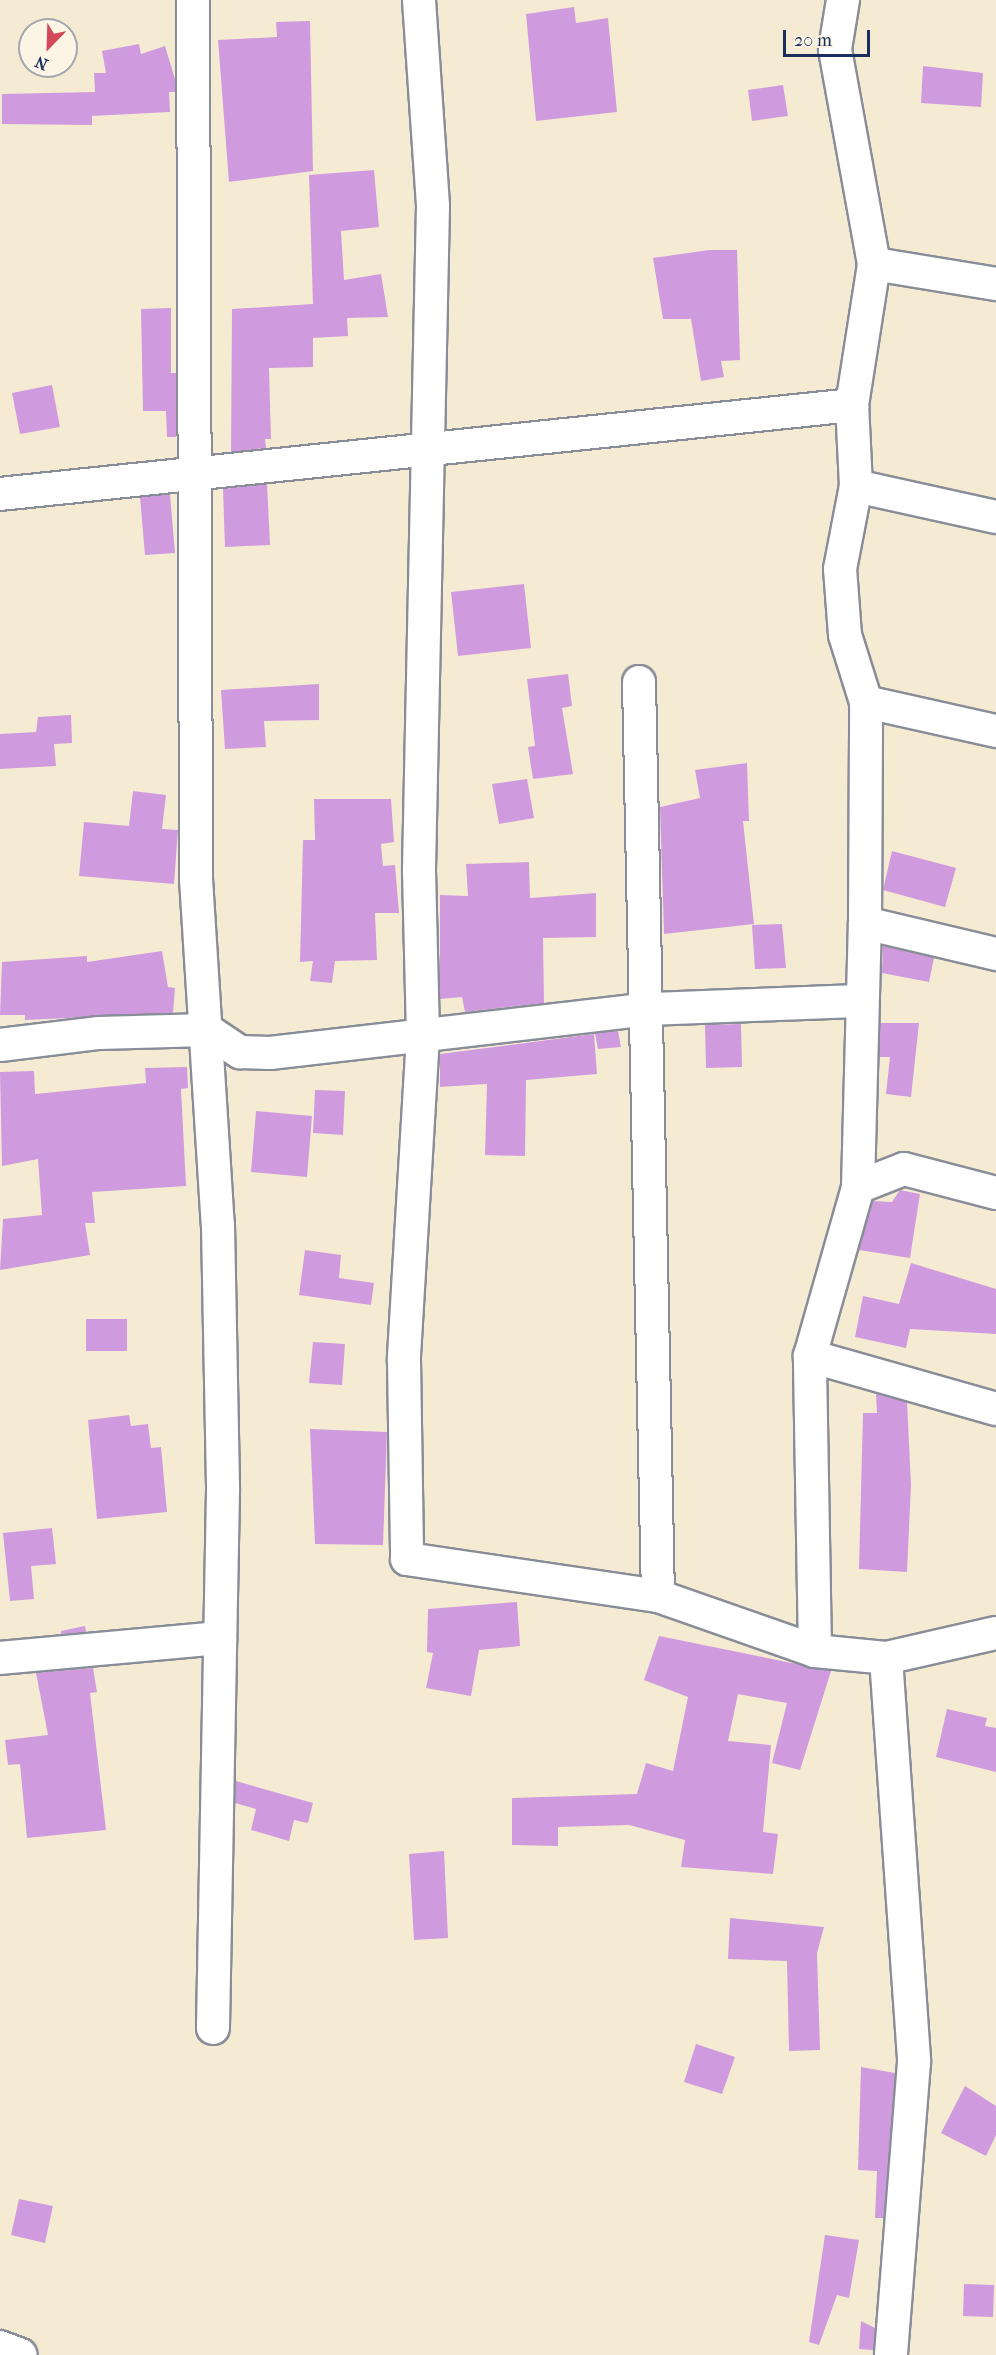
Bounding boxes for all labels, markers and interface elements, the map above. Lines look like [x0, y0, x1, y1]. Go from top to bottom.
north arrow [18, 18, 78, 78]
scale bar [786, 18, 873, 56]
text: 20 m [794, 30, 832, 51]
text: N [32, 52, 51, 74]

